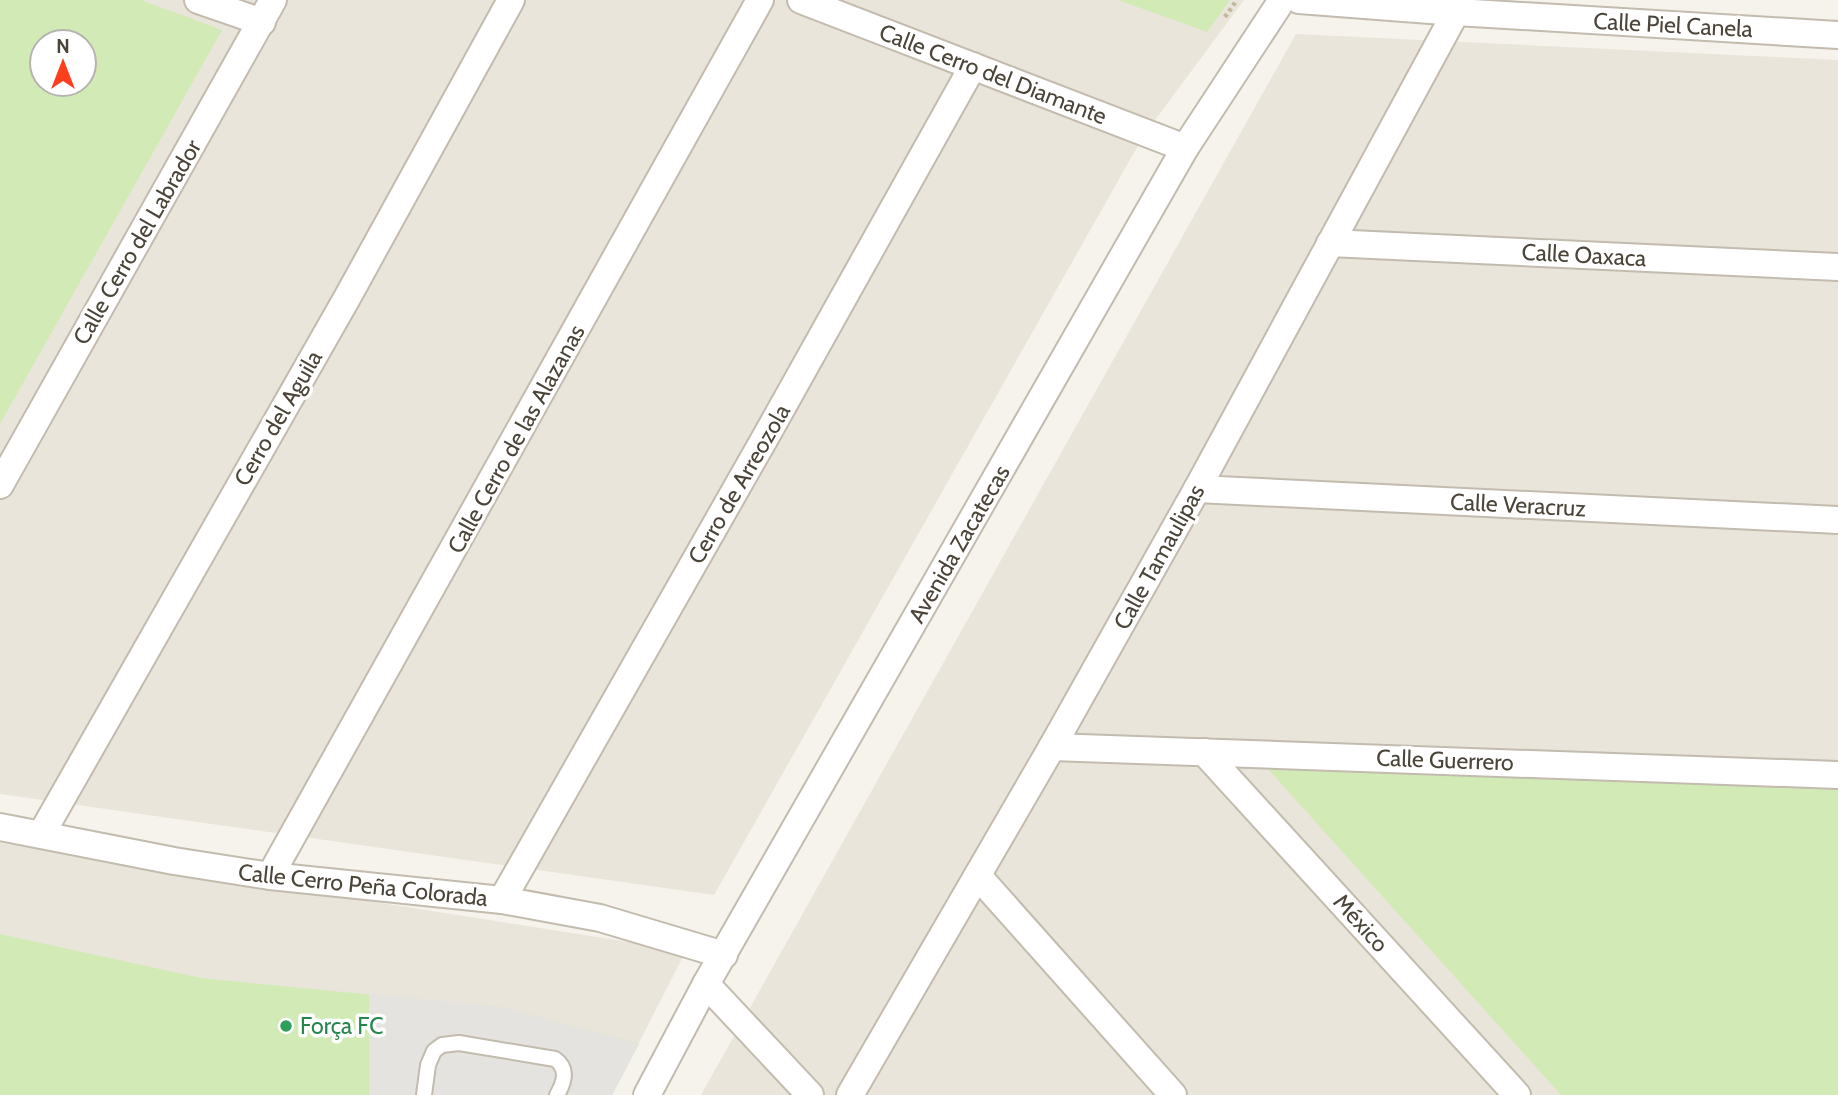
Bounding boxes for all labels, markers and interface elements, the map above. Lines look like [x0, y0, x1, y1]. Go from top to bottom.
street label: Calle Piel Canela [1593, 7, 1753, 43]
street label: Calle Cerro del Diamante [875, 18, 1111, 130]
north arrow [28, 28, 98, 98]
text: N [56, 35, 70, 58]
street label: Calle Cerro del Labrador [67, 134, 207, 349]
street label: Calle Oaxaca [1521, 238, 1647, 272]
street label: Calle Cerro de las Alazanas [441, 320, 591, 558]
street label: Cerro del Aguila [228, 345, 328, 491]
street label: Cerro de Arreozola [682, 399, 796, 569]
street label: Avenida Zacatecas [902, 460, 1016, 628]
street label: Calle Tamaulipas [1108, 479, 1210, 635]
street label: Calle Veracruz [1449, 487, 1587, 523]
street label: Calle Guerrero [1376, 744, 1514, 776]
street label: Calle Cerro Peña Colorada [237, 858, 489, 912]
street label: México [1328, 888, 1394, 958]
place label: Força FC [300, 1012, 383, 1040]
marker: Força FC [278, 1018, 294, 1034]

